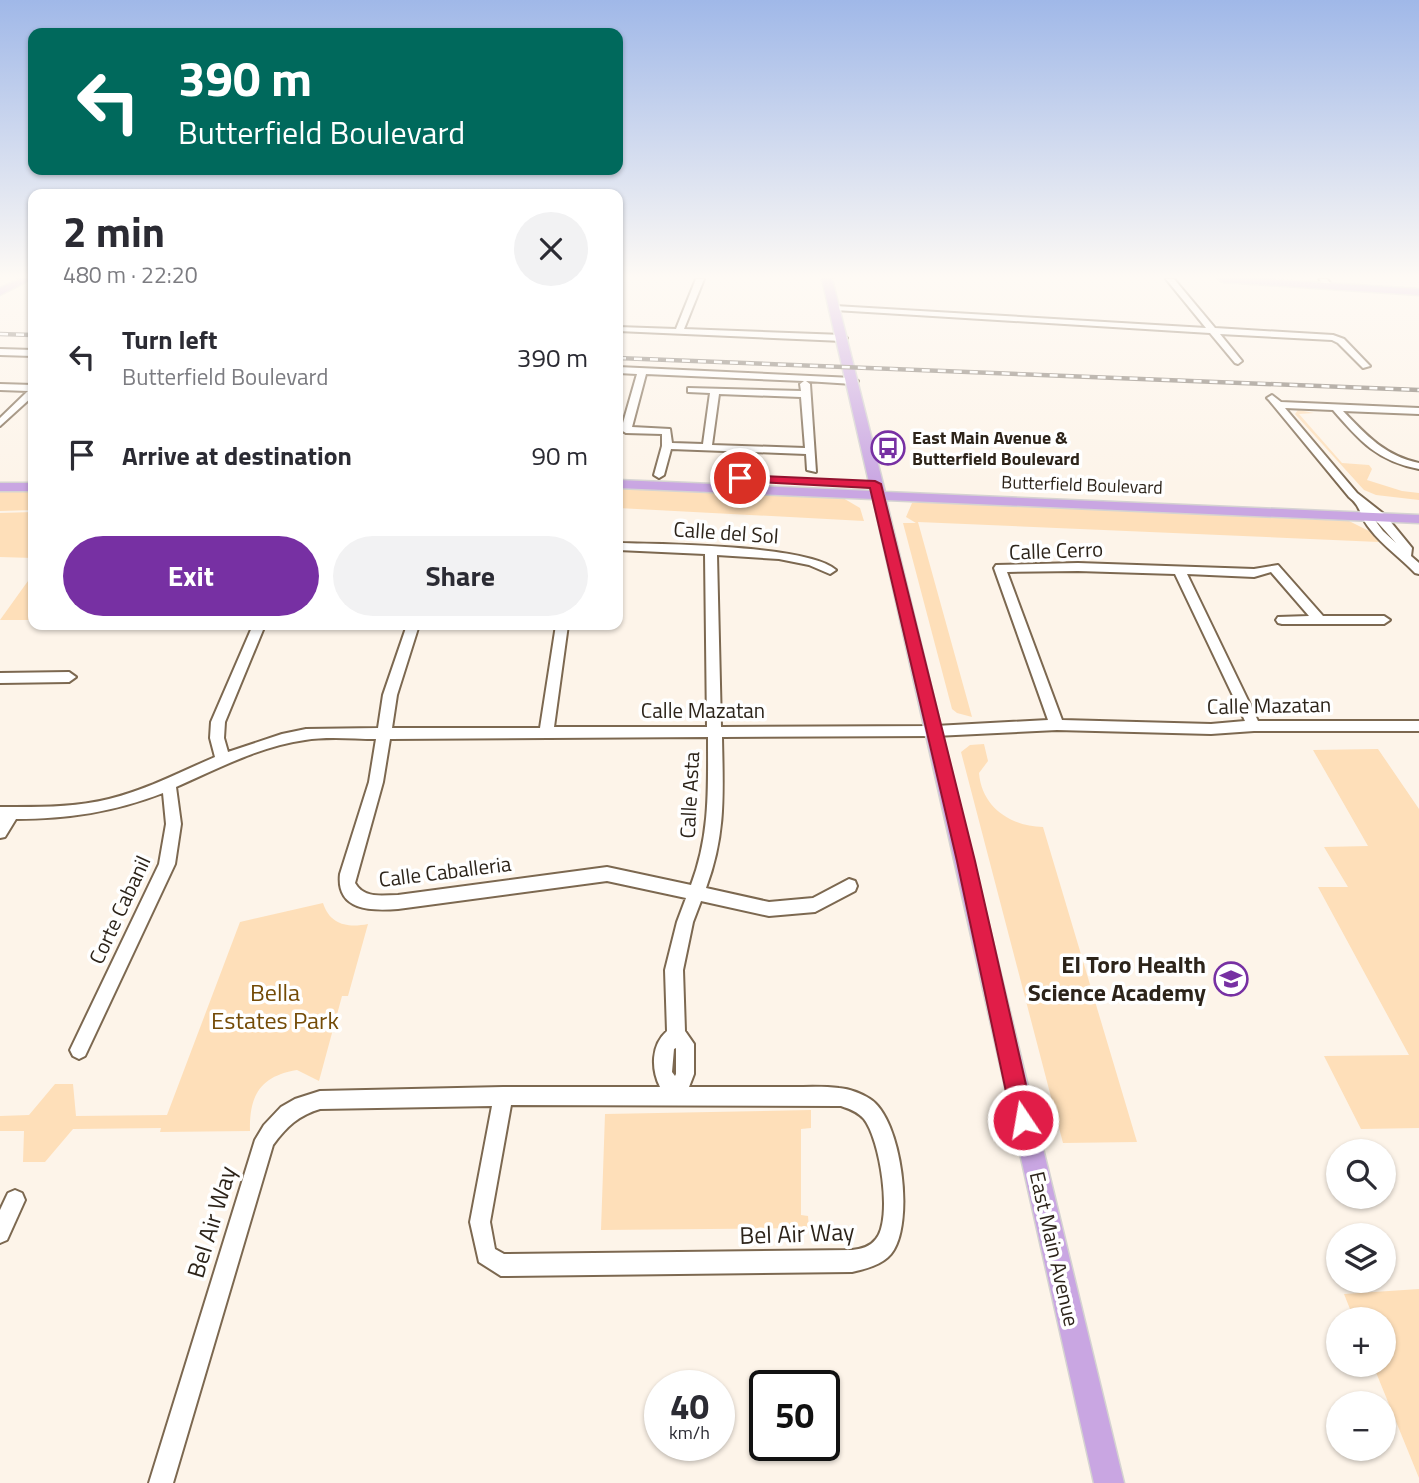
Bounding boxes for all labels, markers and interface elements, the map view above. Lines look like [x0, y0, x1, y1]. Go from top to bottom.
text: 390 m [178, 40, 312, 115]
icon: left [63, 56, 154, 147]
text: Butterfield Boulevard [178, 108, 465, 156]
text: 2 min [63, 199, 165, 263]
button: close [514, 212, 588, 286]
text: 480 m · 22:20 [63, 257, 198, 292]
text: Turn left [122, 320, 217, 359]
icon: left [63, 338, 101, 376]
text: 390 m [517, 338, 588, 377]
text: Butterfield Boulevard [122, 359, 328, 394]
place label: East Main Avenue & Butterfield Boulevard [912, 424, 1080, 472]
bus stop icon: East Main Avenue & Butterfield Boulevard [869, 429, 907, 467]
icon: arrive [63, 436, 101, 474]
text: Arrive at destination [122, 436, 352, 475]
text: 90 m [531, 436, 588, 475]
pin [710, 448, 770, 508]
icon: arrive [721, 459, 759, 497]
street label: Butterfield Boulevard [1001, 468, 1163, 501]
street label: Calle del Sol [672, 512, 780, 552]
street label: Calle Cerro [1008, 532, 1104, 568]
button: Exit [63, 536, 319, 616]
button: Share [333, 536, 588, 616]
street label: Calle Mazatan [1207, 688, 1331, 722]
street label: Calle Mazatan [641, 694, 765, 726]
street label: Calle Asta [671, 750, 707, 839]
street label: Calle Caballeria [377, 847, 513, 895]
street label: Corte Cabanil [80, 850, 158, 969]
place label: El Toro Health Science Academy [1028, 946, 1206, 1010]
school or university icon: El Toro Health Science Academy [1212, 960, 1250, 998]
park label: Bella Estates Park [211, 974, 339, 1038]
position arrow [986, 1083, 1060, 1157]
map controls [1326, 1139, 1396, 1461]
button: search [1326, 1139, 1396, 1209]
street label: Bel Air Way [177, 1161, 245, 1282]
street label: East Main Avenue [1022, 1168, 1088, 1329]
street label: Bel Air Way [739, 1213, 856, 1253]
button: layers [1326, 1223, 1396, 1293]
button: + [1326, 1307, 1396, 1377]
speed limit sign: 50 [749, 1370, 840, 1461]
text: 40 [670, 1379, 709, 1433]
button: − [1326, 1391, 1396, 1461]
text: km/h [669, 1419, 710, 1446]

